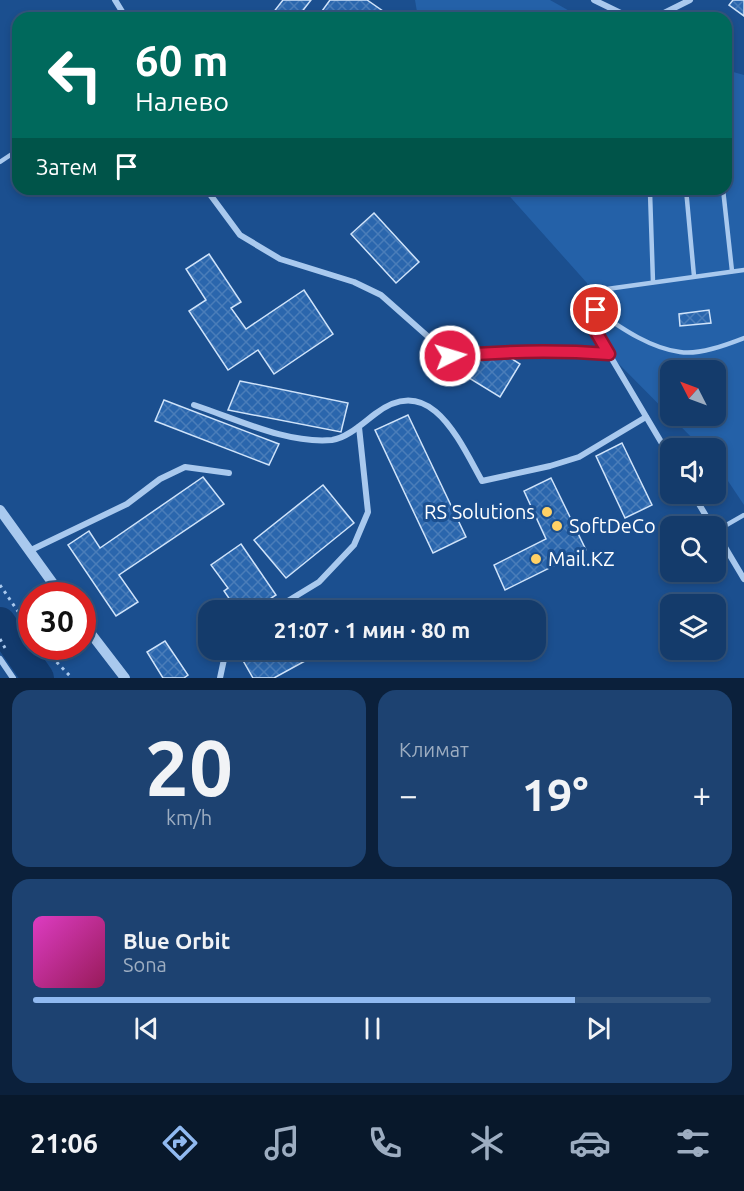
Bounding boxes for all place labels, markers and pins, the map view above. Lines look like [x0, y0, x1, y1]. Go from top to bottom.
pin [570, 284, 621, 335]
place label: RS Solutions [424, 500, 535, 523]
marker: RS Solutions [540, 505, 554, 519]
place label: SoftDeCo [569, 514, 656, 537]
marker: SoftDeCo [550, 519, 564, 533]
place label: Mail.KZ [548, 547, 615, 570]
marker: Mail.KZ [529, 552, 543, 566]

